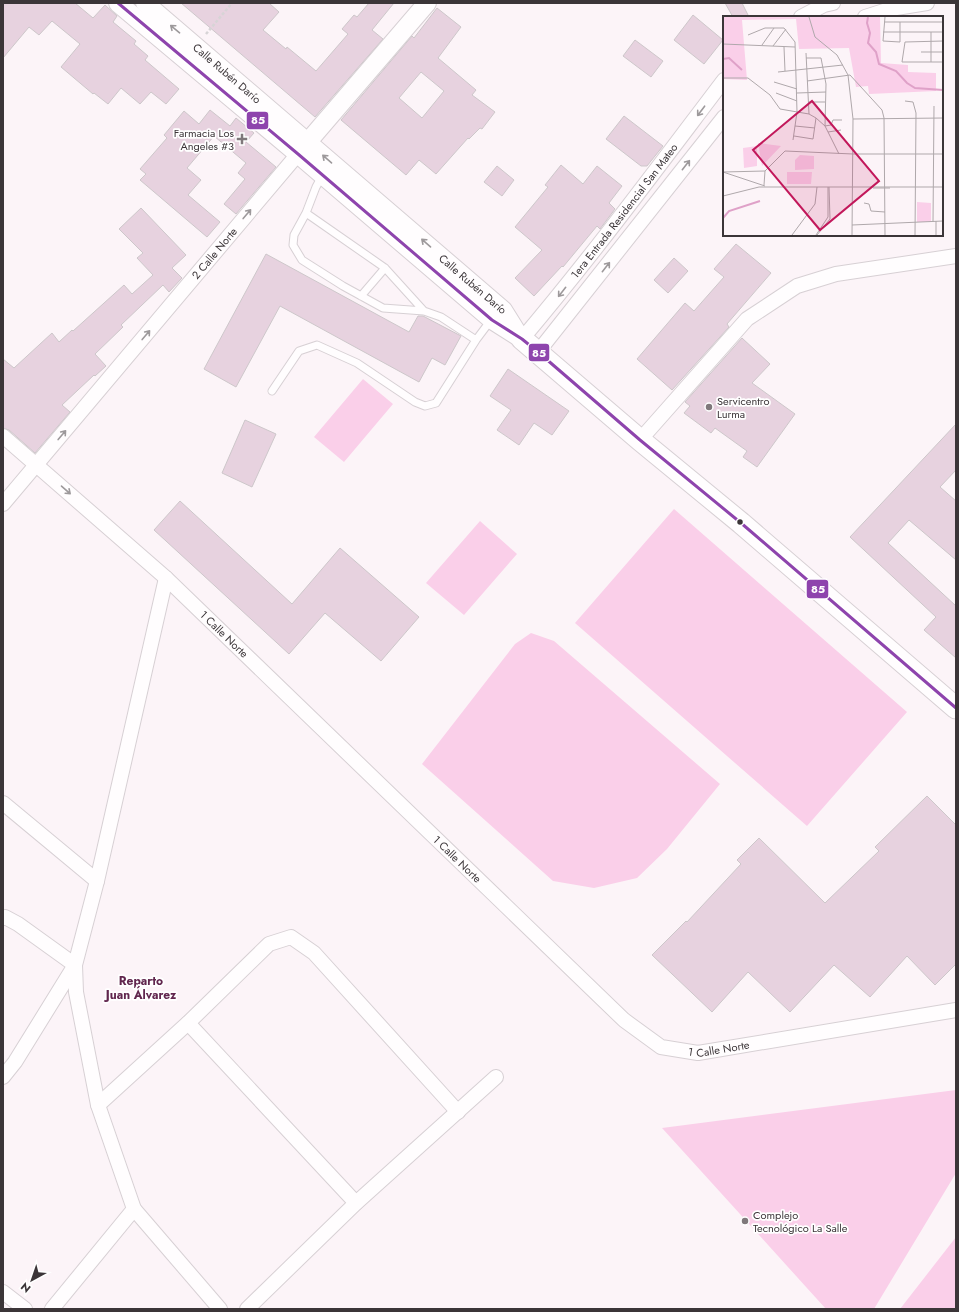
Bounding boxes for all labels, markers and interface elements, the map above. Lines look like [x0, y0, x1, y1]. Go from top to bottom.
inset map [723, 16, 943, 236]
one-way arrow [170, 24, 181, 33]
street label: Calle Rubén Darío [189, 39, 265, 107]
one-way arrow [696, 105, 705, 116]
line badge: 85 [246, 111, 269, 130]
text: 85 [251, 112, 265, 128]
place label: Farmacia Los Angeles #3 [174, 125, 235, 154]
marker: Farmacia Los Angeles #3 [237, 134, 247, 144]
street label: 1era Entrada Residencial San Mateo [567, 140, 681, 282]
one-way arrow [322, 154, 333, 163]
one-way arrow [682, 159, 691, 170]
one-way arrow [243, 209, 252, 220]
street label: 2 Calle Norte [188, 224, 241, 282]
one-way arrow [421, 239, 431, 248]
street label: Calle Rubén Darío [435, 250, 511, 317]
one-way arrow [601, 261, 610, 272]
one-way arrow [557, 286, 566, 297]
one-way arrow [141, 330, 150, 341]
line badge: 85 [528, 343, 550, 362]
text: 85 [532, 345, 546, 361]
place label: Servicentro Lurma [717, 393, 769, 422]
marker: Servicentro Lurma [704, 402, 714, 412]
one-way arrow [57, 429, 66, 440]
one-way arrow [61, 486, 71, 495]
unlabelled marker [735, 517, 745, 527]
line badge: 85 [806, 579, 829, 599]
text: 85 [811, 581, 825, 597]
street label: 1 Calle Norte [196, 607, 252, 662]
street label: 1 Calle Norte [430, 832, 485, 887]
district label: Reparto Juan Álvarez [104, 972, 177, 1004]
street label: 1 Calle Norte [687, 1037, 751, 1061]
place label: Complejo Tecnológico La Salle [753, 1207, 848, 1236]
marker: Complejo Tecnológico La Salle [740, 1216, 750, 1226]
north arrow [12, 1260, 52, 1300]
text: N [17, 1279, 34, 1297]

